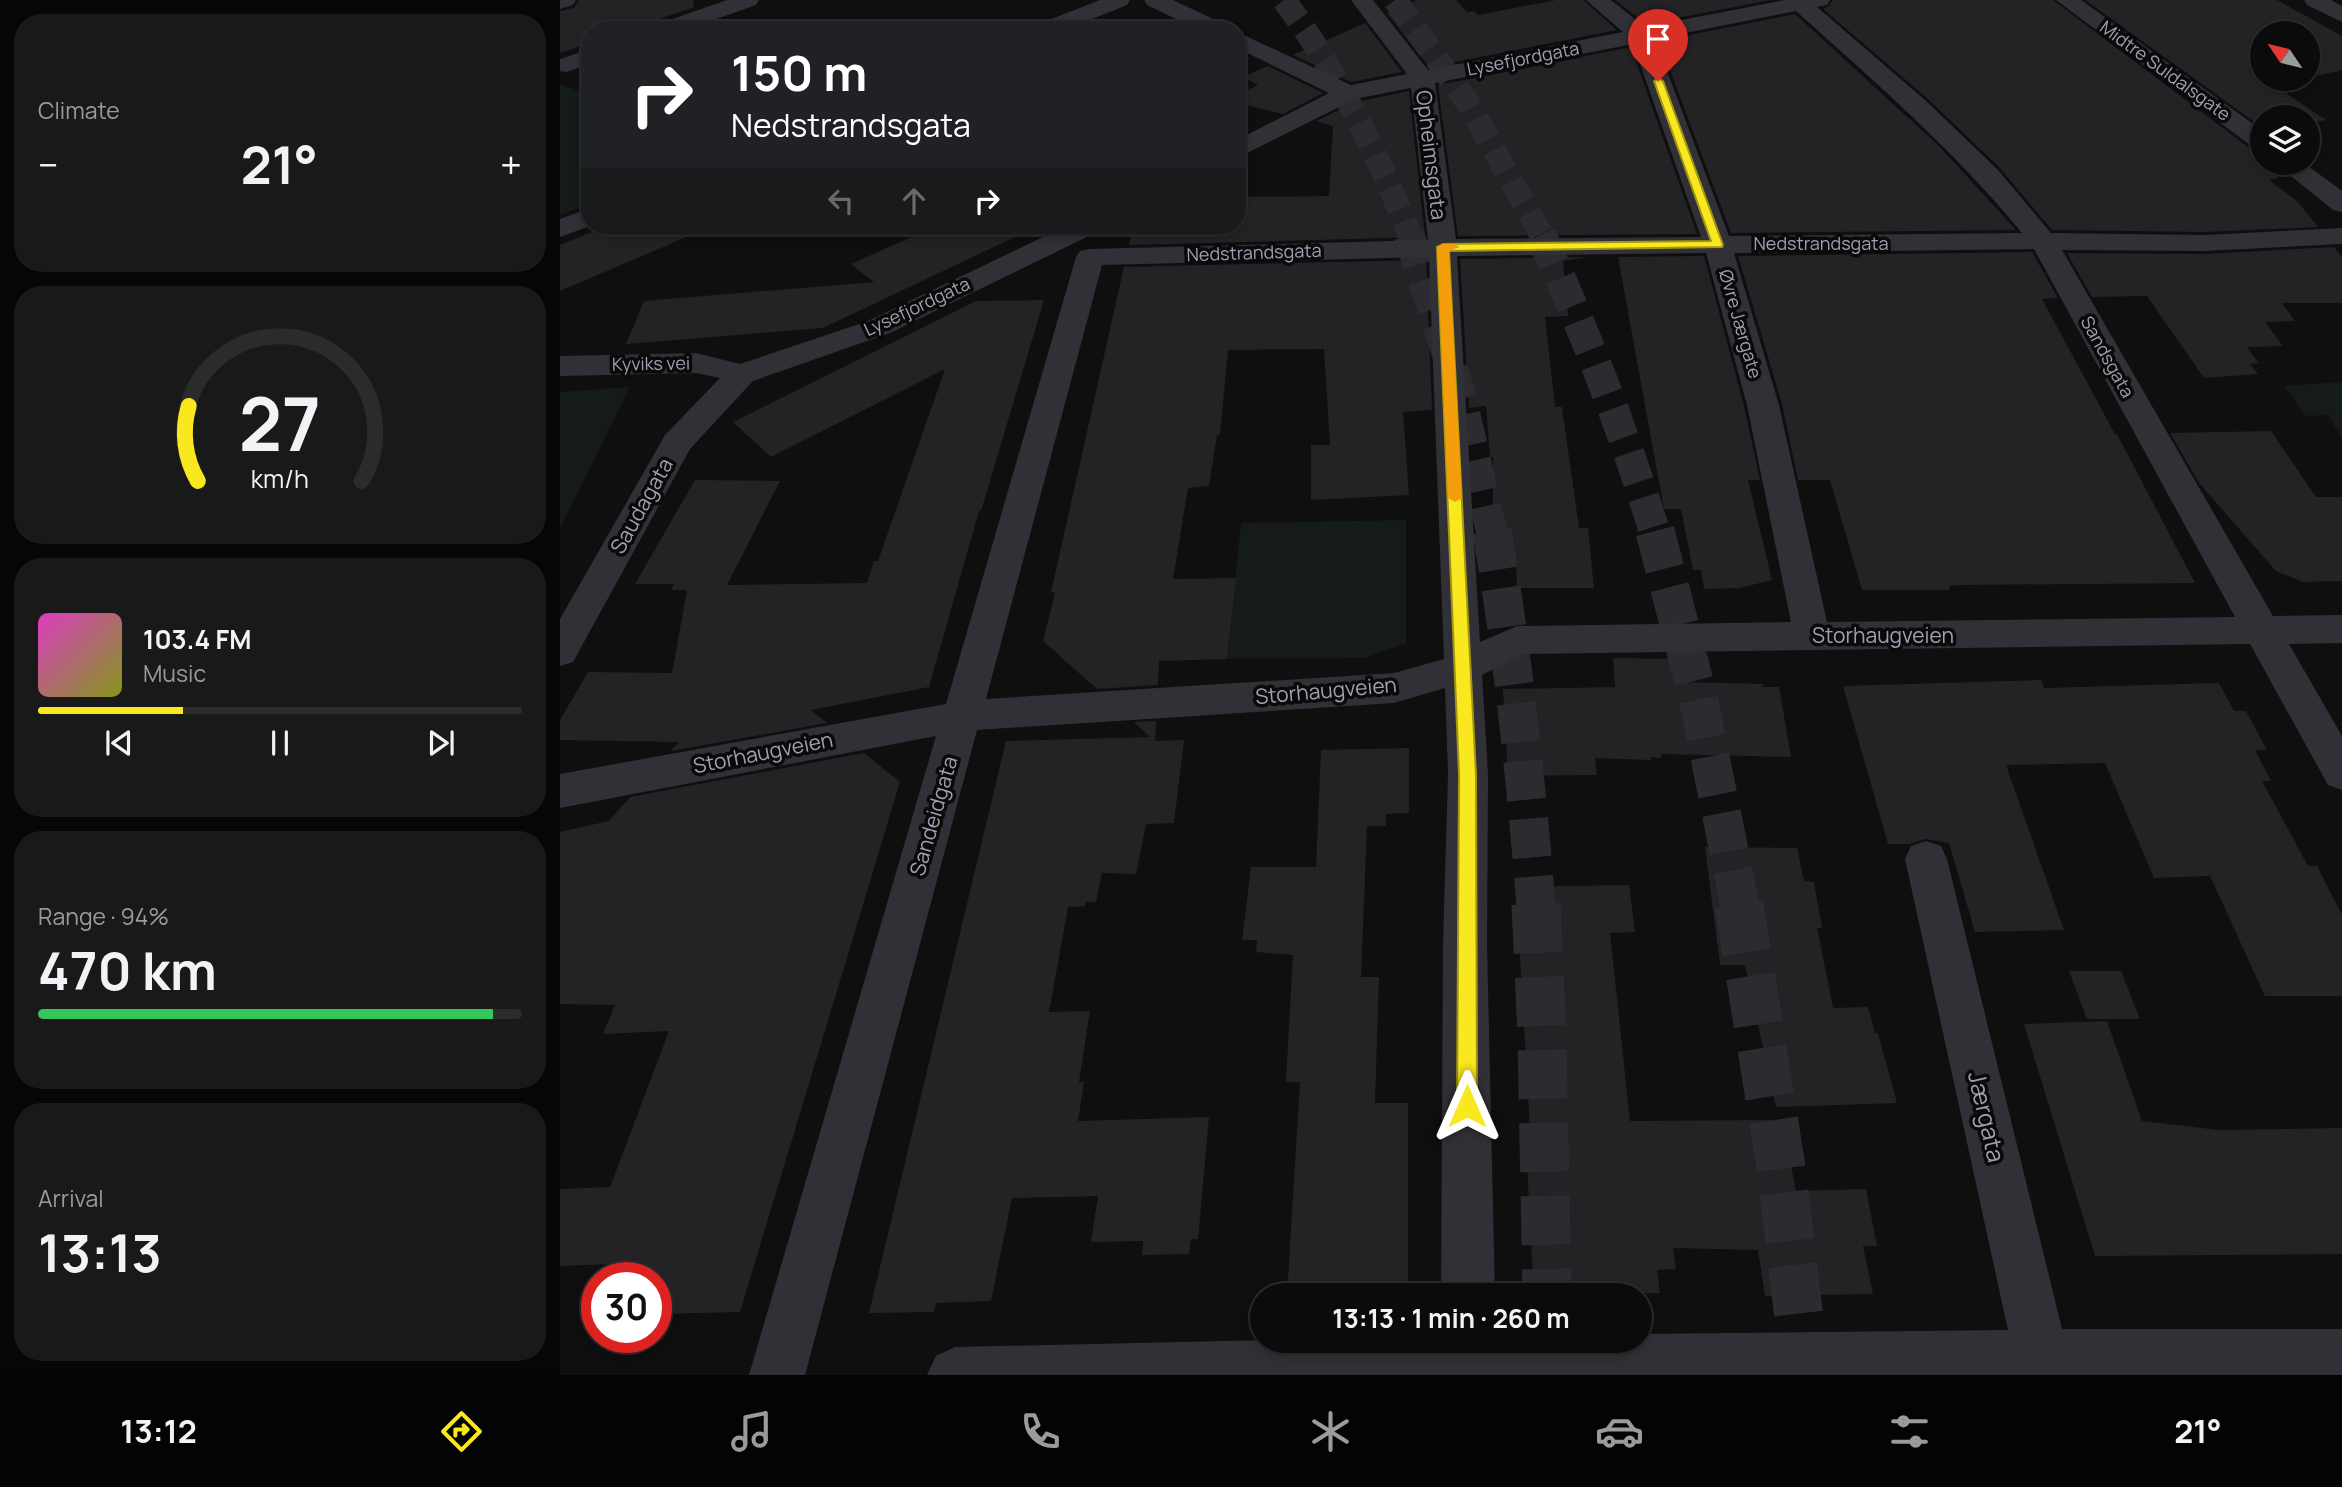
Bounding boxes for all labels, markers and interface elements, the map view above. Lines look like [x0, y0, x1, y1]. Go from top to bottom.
pin [1628, 9, 1688, 81]
street label: Midtre Suldalsgate [2095, 15, 2236, 126]
icon: arrive [1639, 20, 1677, 58]
north arrow [2250, 21, 2320, 91]
map controls [2250, 21, 2320, 175]
street label: Lysefjordgata [1464, 35, 1581, 81]
text: 150 m [731, 39, 867, 106]
icon: right [616, 49, 707, 140]
street label: Opheimsgata [1410, 89, 1454, 221]
text: Climate [38, 94, 120, 126]
text: Nedstrandsgata [731, 103, 971, 147]
button: layers [2250, 105, 2320, 175]
text: 21° [241, 129, 318, 200]
text: − [38, 138, 59, 190]
text: + [500, 138, 522, 190]
icon: left [822, 182, 860, 220]
icon: ahead [895, 182, 933, 220]
icon: right [968, 182, 1006, 220]
street label: Nedstrandsgata [1754, 231, 1888, 255]
street label: Nedstrandsgata [1186, 238, 1322, 266]
street label: Øvre Jærgate [1714, 267, 1768, 381]
street label: Lysefjordgata [860, 271, 973, 341]
street label: Sandsgata [2076, 311, 2140, 402]
street label: Kyviks vei [612, 350, 690, 376]
text: 27 [239, 374, 321, 474]
street label: Saudagata [603, 453, 679, 558]
text: km/h [251, 461, 309, 496]
text: 103.4 FM [143, 621, 251, 657]
street label: Storhaugveien [1812, 621, 1954, 649]
text: Music [143, 657, 206, 689]
street label: Storhaugveien [1254, 670, 1398, 710]
icon: previous [100, 724, 138, 762]
icon: pause [261, 724, 299, 762]
icon: next [422, 724, 460, 762]
street label: Storhaugveien [691, 725, 835, 779]
street label: Sandeidgata [903, 753, 963, 879]
text: Range · 94% [38, 900, 169, 932]
text: 470 km [38, 935, 217, 1006]
street label: Jærgata [1961, 1068, 2014, 1165]
position arrow [1430, 1069, 1504, 1143]
text: Arrival [38, 1182, 104, 1214]
text: 13:13 [38, 1217, 162, 1288]
speed limit sign: 30 [581, 1262, 672, 1353]
text: 13:13 · 1 min · 260 m [1332, 1300, 1570, 1336]
icon: directions [437, 1407, 486, 1456]
icon: music [727, 1407, 776, 1456]
icon: phone [1016, 1407, 1065, 1456]
icon: climate [1306, 1407, 1355, 1456]
icon: car [1595, 1407, 1644, 1456]
icon: filters [1885, 1407, 1934, 1456]
text: 13:12 [120, 1409, 197, 1453]
text: 21° [2174, 1409, 2222, 1453]

